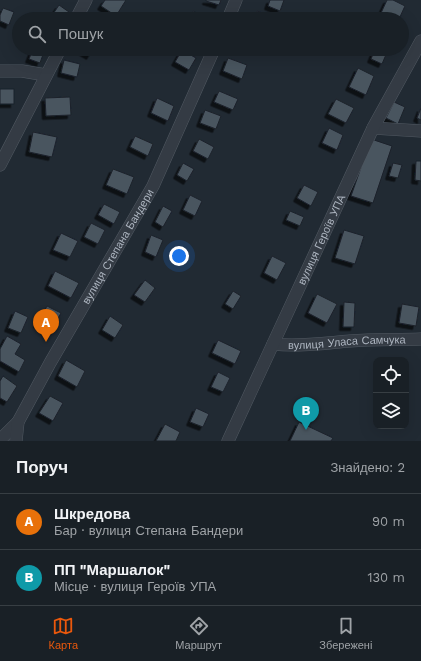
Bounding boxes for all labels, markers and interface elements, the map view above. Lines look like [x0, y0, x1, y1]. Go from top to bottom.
search box [12, 12, 409, 56]
icon: search [26, 23, 48, 45]
text: Пошук [58, 25, 103, 43]
street label: вулиця Степана Бандери [80, 187, 157, 307]
street label: вулиця Героїв УПА [295, 192, 349, 287]
your location [169, 246, 189, 266]
pin: A [33, 309, 59, 342]
street label: вулиця Уласа Самчука [288, 333, 407, 352]
map controls [373, 357, 409, 429]
button: locate [373, 357, 409, 393]
button: layers [373, 393, 409, 429]
pin: B [293, 397, 319, 430]
text: Поруч [16, 457, 68, 477]
text: Знайдено: 2 [330, 460, 405, 475]
text: Шкредова [54, 505, 130, 523]
text: A [25, 514, 33, 529]
text: 90 m [372, 514, 405, 529]
text: Бар · вулиця Степана Бандери [54, 523, 243, 538]
text: ПП "Маршалок" [54, 561, 170, 579]
text: B [25, 570, 33, 585]
text: 130 m [367, 570, 405, 585]
text: Місце · вулиця Героїв УПА [54, 579, 216, 594]
tab: Карта [49, 615, 78, 652]
tab: Маршрут [175, 615, 222, 652]
tab: Збережені [319, 615, 372, 652]

